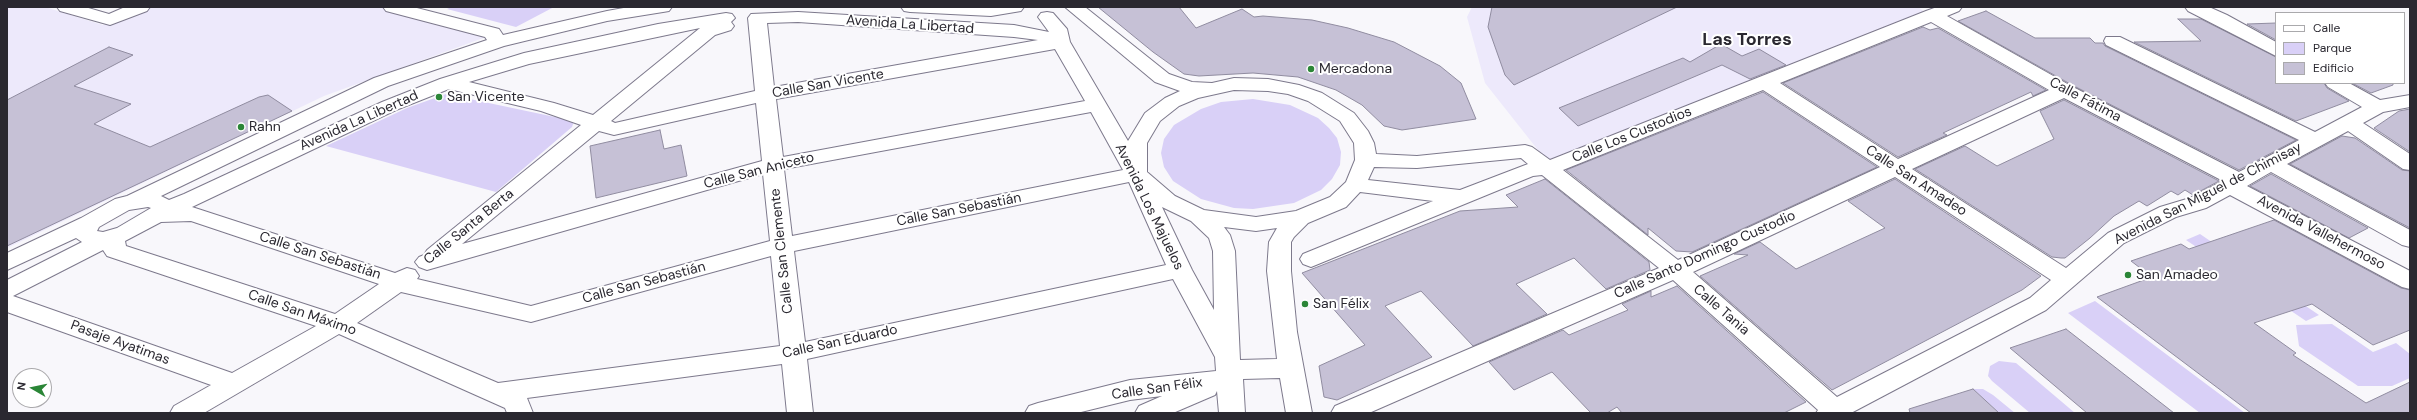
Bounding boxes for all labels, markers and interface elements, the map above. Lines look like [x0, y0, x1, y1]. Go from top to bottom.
street label: Avenida La Libertad [845, 12, 975, 38]
legend [2275, 12, 2405, 84]
text: Calle [2313, 20, 2340, 36]
district label: Las Torres [1702, 29, 1792, 51]
text: Parque [2313, 40, 2352, 56]
text: Edificio [2313, 60, 2354, 76]
place label: Mercadona [1319, 61, 1392, 77]
marker: Mercadona [1306, 64, 1316, 74]
street label: Calle San Vicente [771, 66, 885, 102]
street label: Calle Fátima [2046, 74, 2124, 126]
street label: Avenida La Libertad [297, 87, 421, 155]
place label: San Vicente [447, 89, 524, 105]
marker: San Vicente [434, 92, 444, 102]
street label: Calle Los Custodios [1570, 103, 1694, 167]
place label: Rahn [249, 119, 281, 135]
marker: Rahn [236, 122, 246, 132]
street label: Avenida San Miguel de Chimisay [2111, 139, 2305, 249]
street label: Avenida Los Majuelos [1111, 141, 1187, 273]
street label: Calle San Amadeo [1862, 142, 1970, 220]
street label: Calle San Aniceto [702, 149, 816, 193]
street label: Calle Santa Berta [421, 186, 517, 268]
street label: Calle San Clemente [767, 188, 797, 314]
street label: Calle San Sebastián [895, 190, 1023, 230]
street label: Avenida Vallehermoso [2254, 192, 2388, 274]
street label: Calle Santo Domingo Custodio [1612, 207, 1798, 303]
street label: Calle San Sebastián [257, 228, 383, 284]
street label: Calle San Sebastián [581, 258, 707, 308]
place label: San Amadeo [2136, 267, 2218, 283]
marker: San Amadeo [2123, 270, 2133, 280]
street label: Calle Tania [1689, 281, 1753, 339]
street label: Calle San Máximo [246, 287, 358, 339]
place label: San Félix [1313, 296, 1369, 312]
marker: San Félix [1300, 299, 1310, 309]
street label: Pasaje Ayatimas [68, 317, 172, 369]
street label: Calle San Eduardo [781, 322, 899, 362]
north arrow [12, 368, 52, 408]
street label: Calle San Félix [1110, 374, 1204, 404]
text: N [14, 381, 29, 391]

